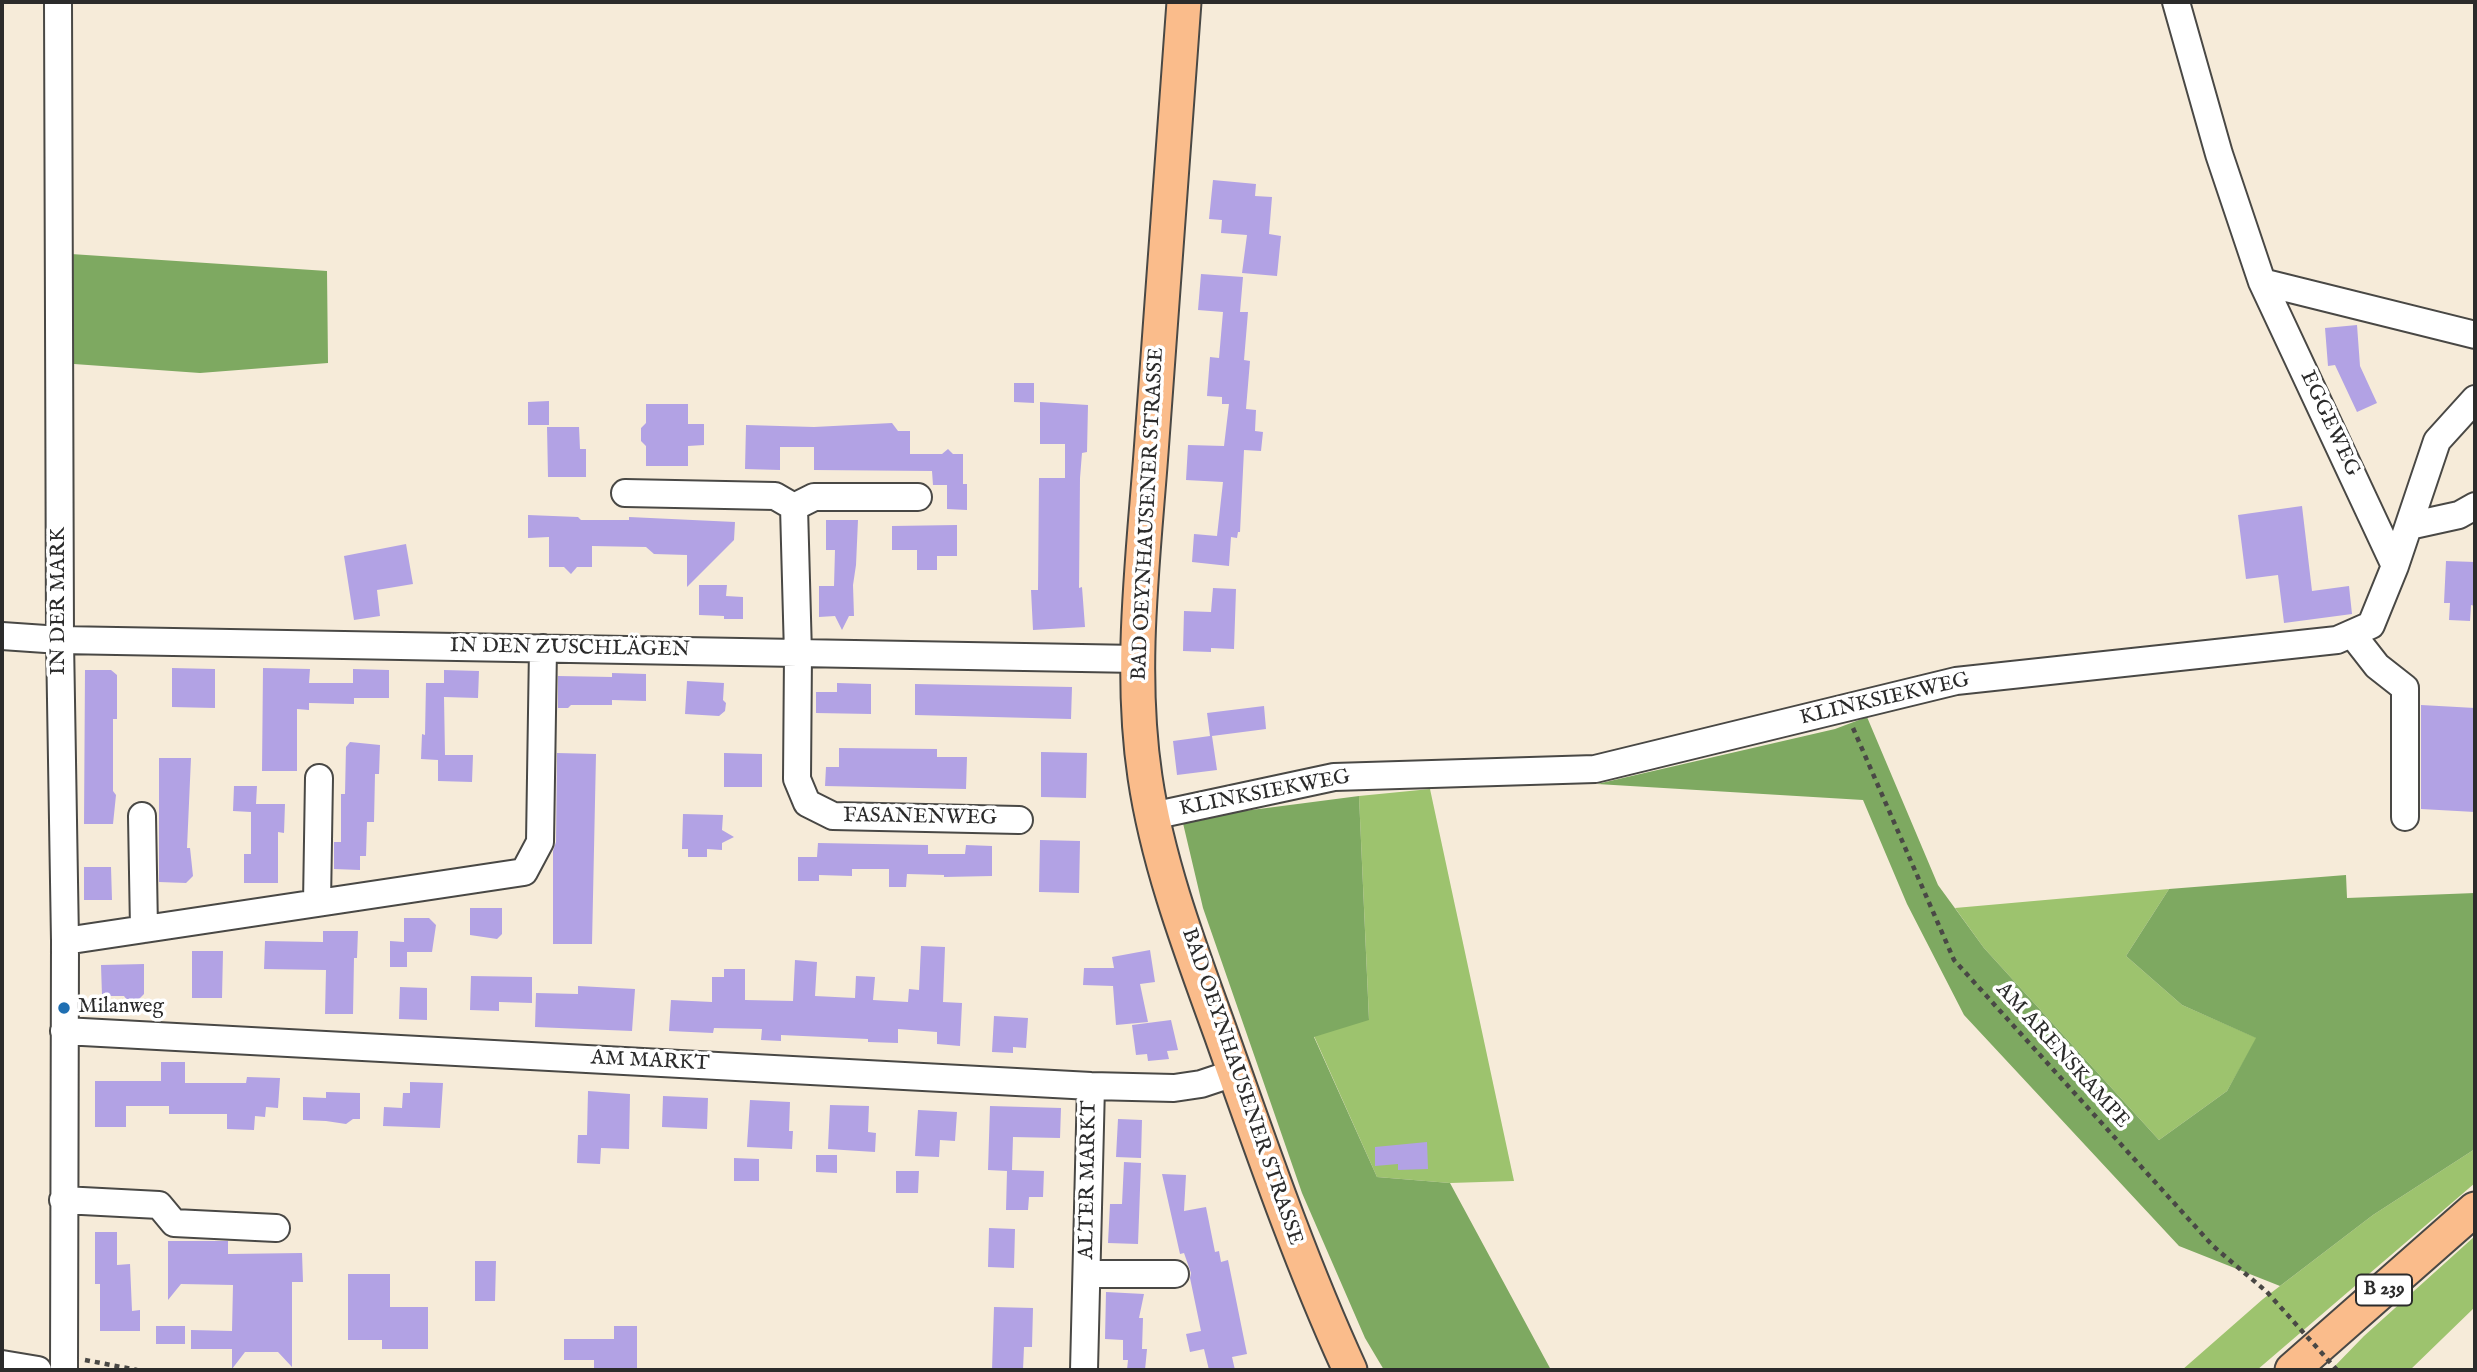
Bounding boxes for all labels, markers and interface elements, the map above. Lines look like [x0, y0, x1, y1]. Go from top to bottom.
street label: BAD OEYNHAUSENER STRASSE [1128, 347, 1170, 681]
street label: EGGEWEG [2294, 367, 2364, 481]
street label: IN DER MARK [47, 527, 73, 675]
street label: IN DEN ZUSCHLÄGEN [450, 634, 690, 664]
street label: KLINKSIEKWEG [1798, 668, 1972, 732]
street label: KLINKSIEKWEG [1178, 765, 1352, 823]
street label: FASANENWEG [843, 804, 997, 832]
street label: BAD OEYNHAUSENER STRASSE [1175, 925, 1307, 1249]
street label: AM ARENSKAMPE [1990, 978, 2134, 1134]
place label: Milanweg [78, 995, 164, 1021]
marker: Milanweg [56, 1000, 72, 1016]
street label: AM MARKT [590, 1046, 710, 1078]
street label: ALTER MARKT [1075, 1100, 1103, 1260]
road number: B 239 [2356, 1274, 2412, 1306]

